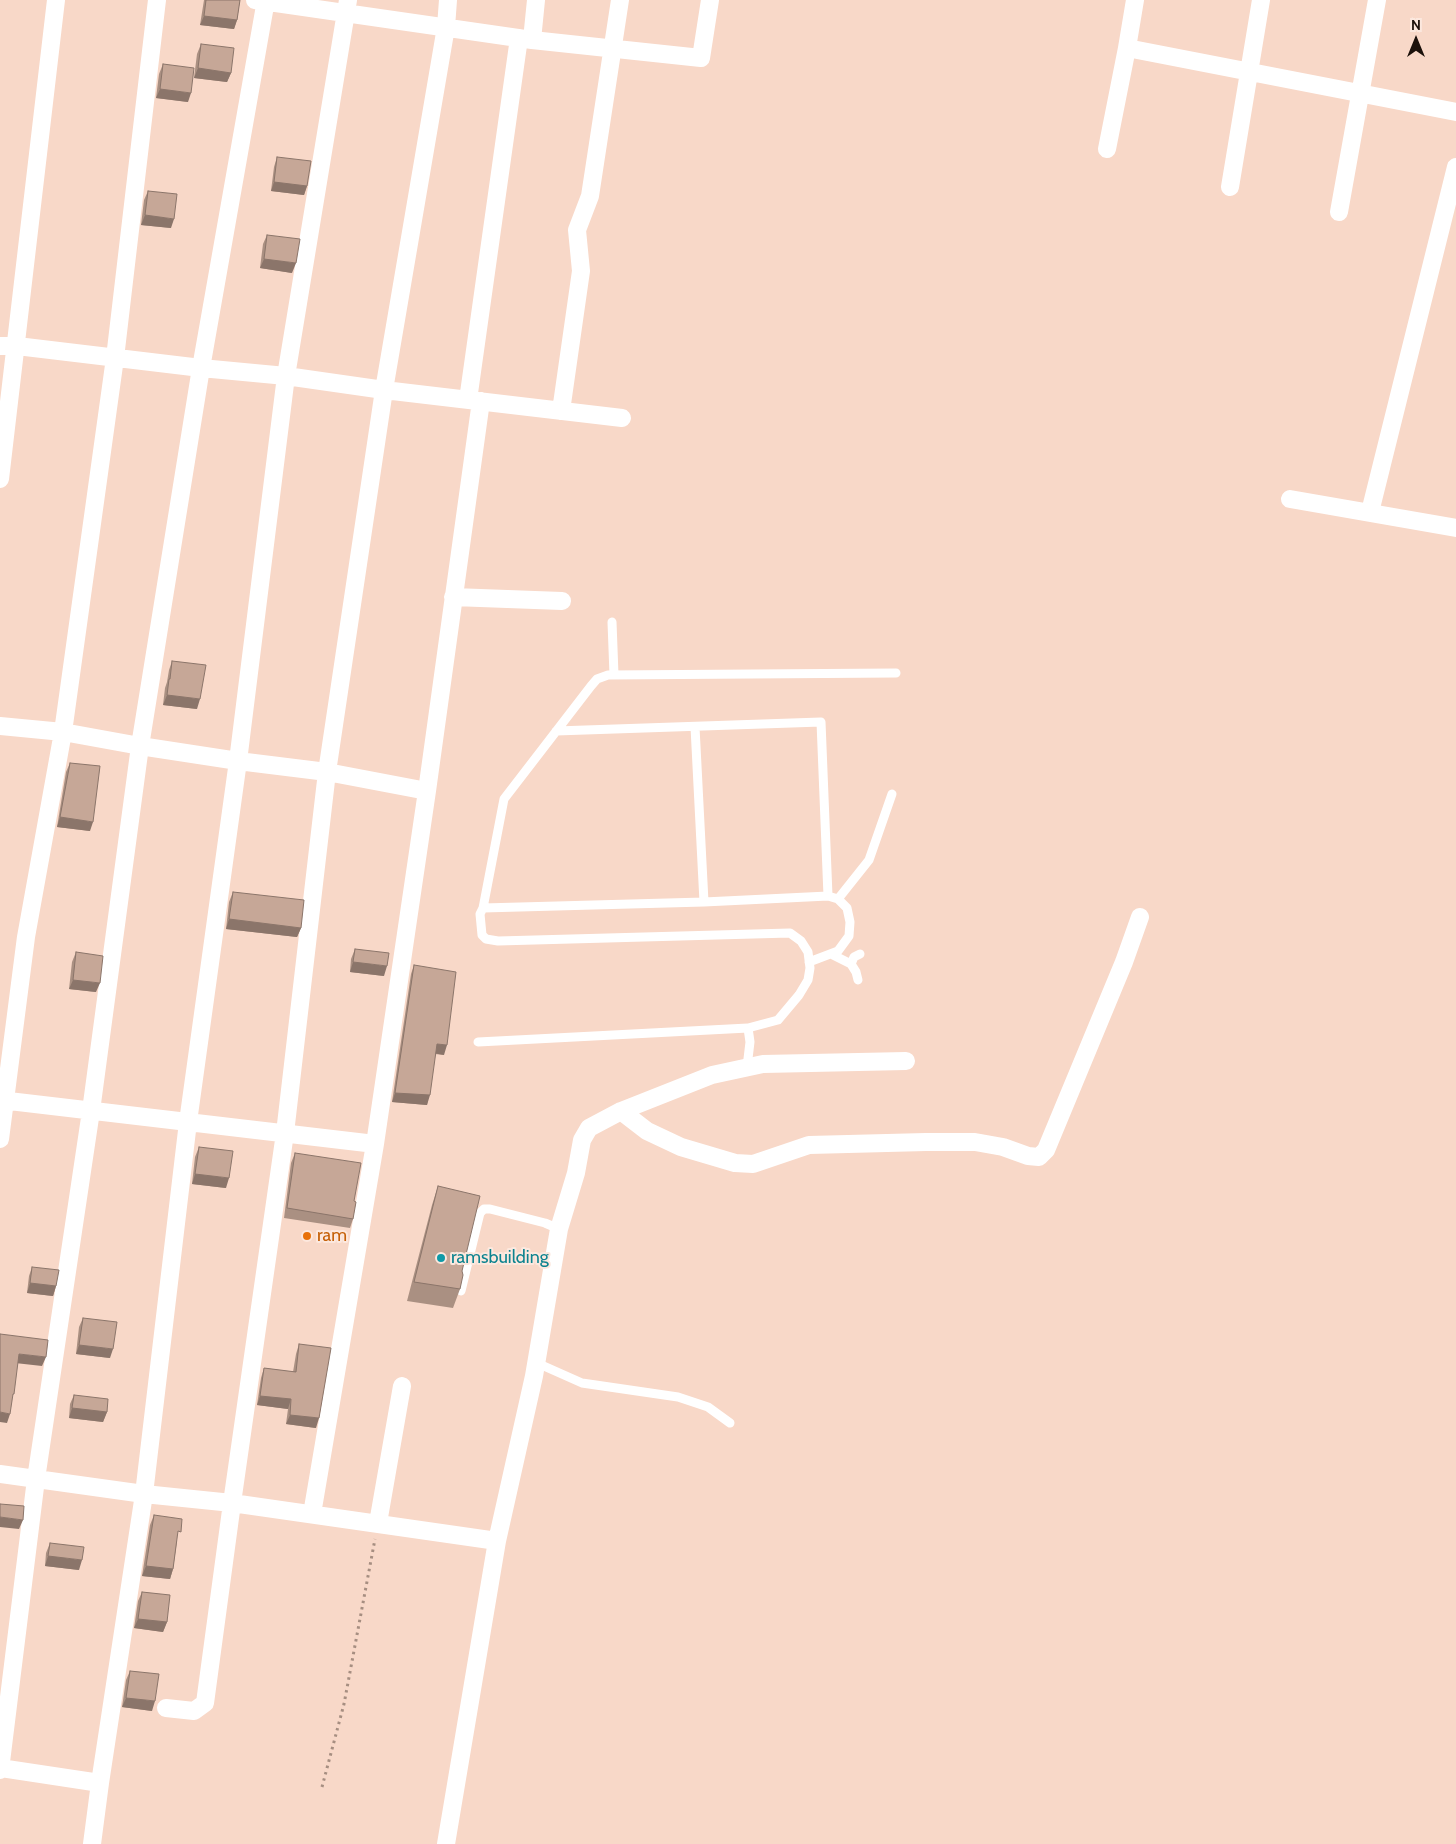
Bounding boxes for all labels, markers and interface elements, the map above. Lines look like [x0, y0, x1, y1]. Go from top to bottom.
north arrow [1391, 15, 1441, 65]
text: N [1411, 16, 1421, 34]
place label: ram [317, 1225, 347, 1247]
marker: ram [301, 1230, 313, 1242]
place label: ramsbuilding [451, 1247, 549, 1269]
marker: ramsbuilding [435, 1252, 447, 1264]

